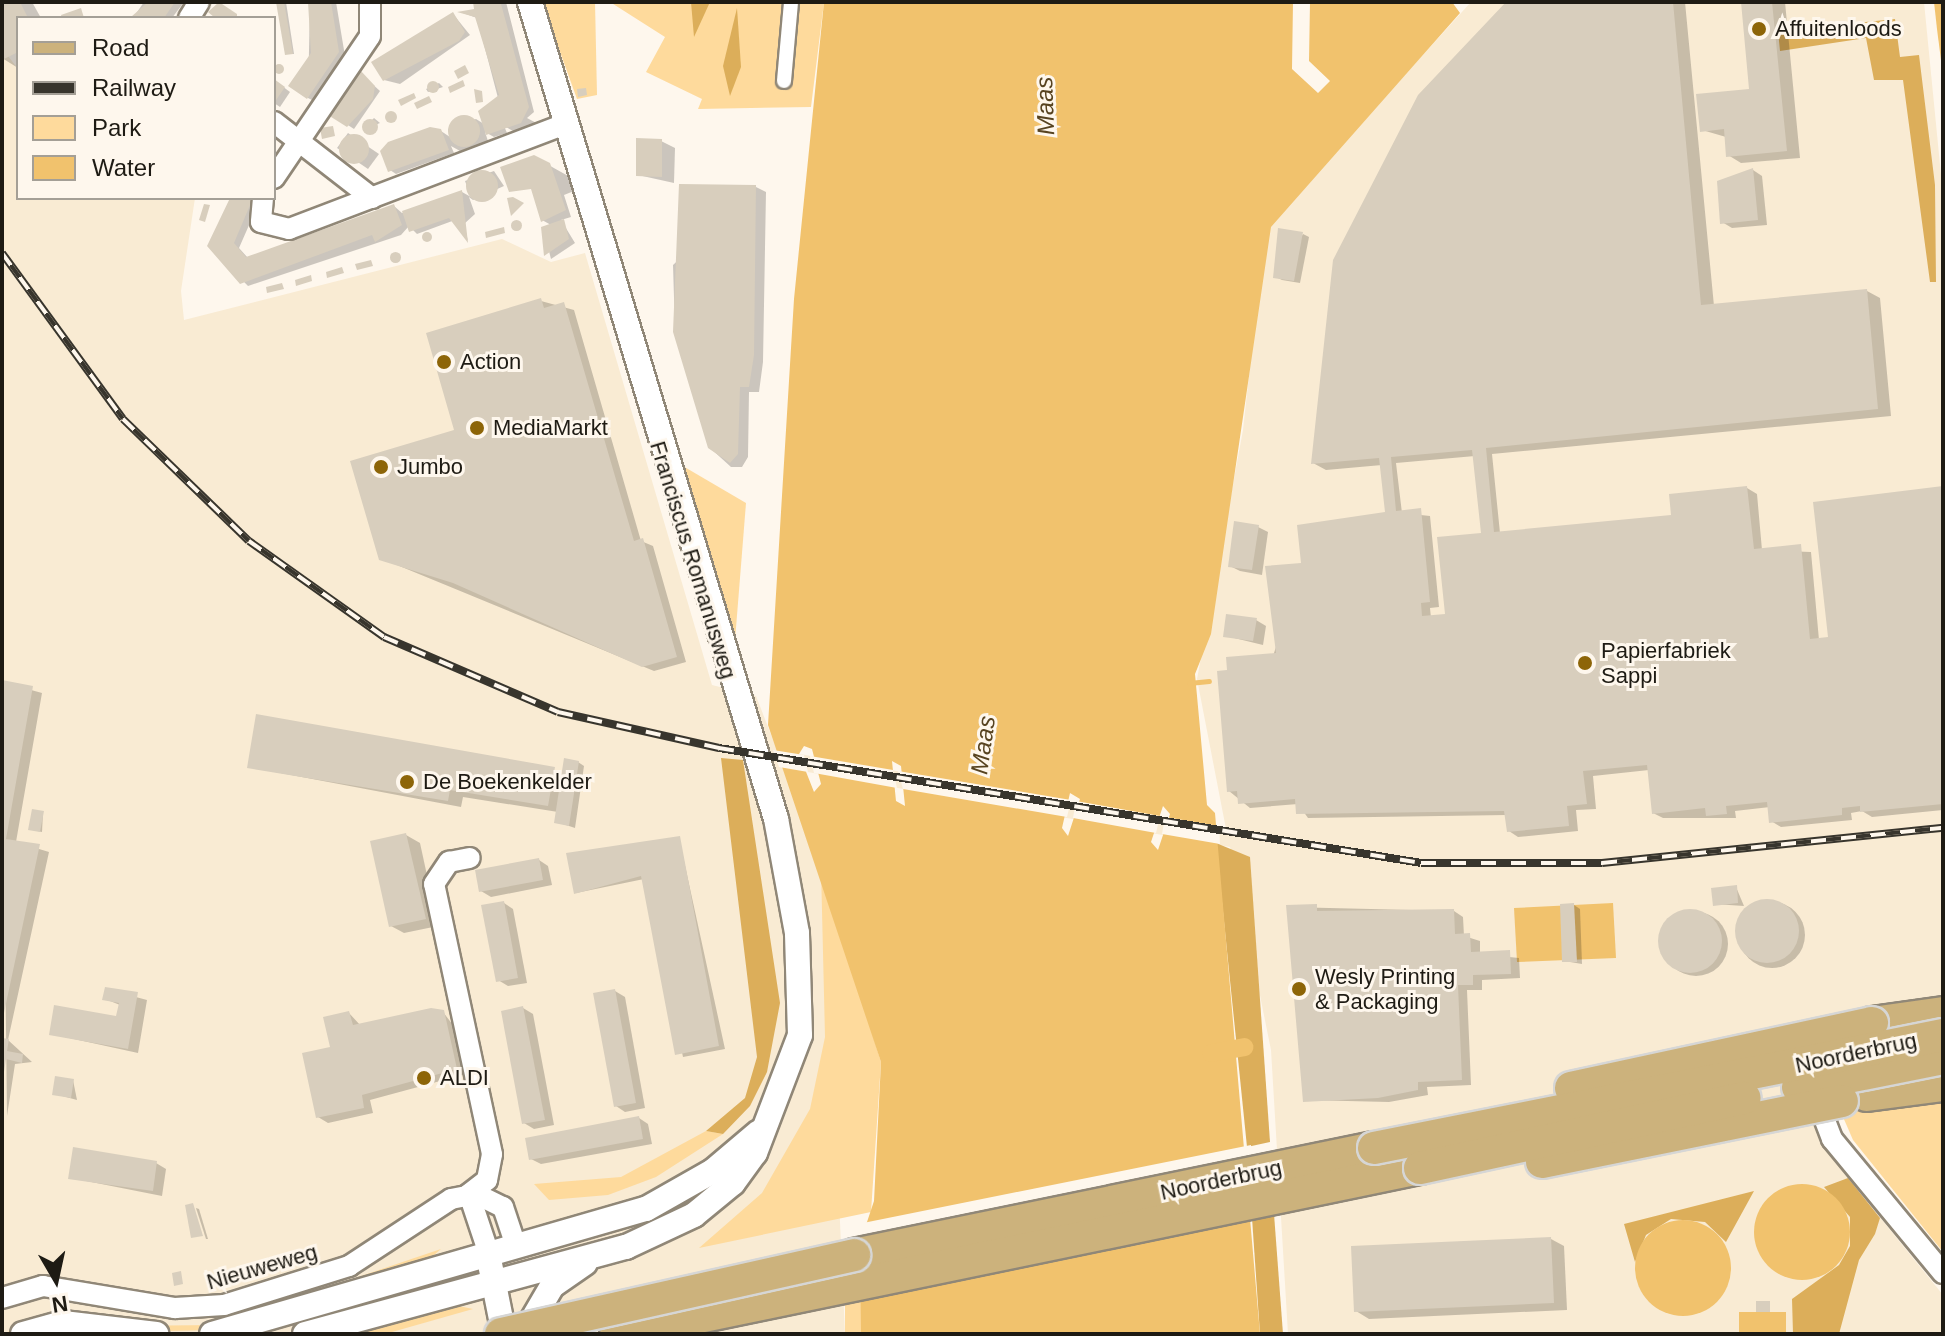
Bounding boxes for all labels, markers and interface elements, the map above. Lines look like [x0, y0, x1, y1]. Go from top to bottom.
legend [16, 16, 276, 200]
place label: Affuitenloods [1775, 16, 1902, 42]
marker: Affuitenloods [1750, 20, 1768, 38]
text: Road [92, 34, 149, 61]
text: Railway [92, 74, 176, 101]
water label: Maas [1030, 76, 1060, 136]
text: Park [92, 114, 141, 141]
text: Water [92, 154, 155, 181]
place label: Action [460, 349, 521, 375]
marker: Action [435, 353, 453, 371]
place label: MediaMarkt [493, 415, 608, 441]
marker: MediaMarkt [468, 419, 486, 437]
street label: Franciscus Romanusweg [644, 438, 742, 682]
place label: Jumbo [397, 454, 463, 480]
marker: Jumbo [372, 458, 390, 476]
place label: Papierfabriek Sappi [1601, 637, 1731, 688]
marker: Papierfabriek Sappi [1576, 654, 1594, 672]
water label: Maas [965, 714, 1001, 776]
place label: De Boekenkelder [423, 769, 592, 795]
marker: De Boekenkelder [398, 773, 416, 791]
place label: Wesly Printing & Packaging [1315, 963, 1455, 1014]
marker: Wesly Printing & Packaging [1290, 980, 1308, 998]
street label: Noorderbrug [1793, 1027, 1919, 1079]
place label: ALDI [440, 1065, 489, 1091]
marker: ALDI [415, 1069, 433, 1087]
street label: Noorderbrug [1158, 1154, 1284, 1206]
street label: Nieuweweg [204, 1239, 320, 1295]
north arrow [16, 1240, 96, 1320]
text: N [50, 1291, 70, 1318]

